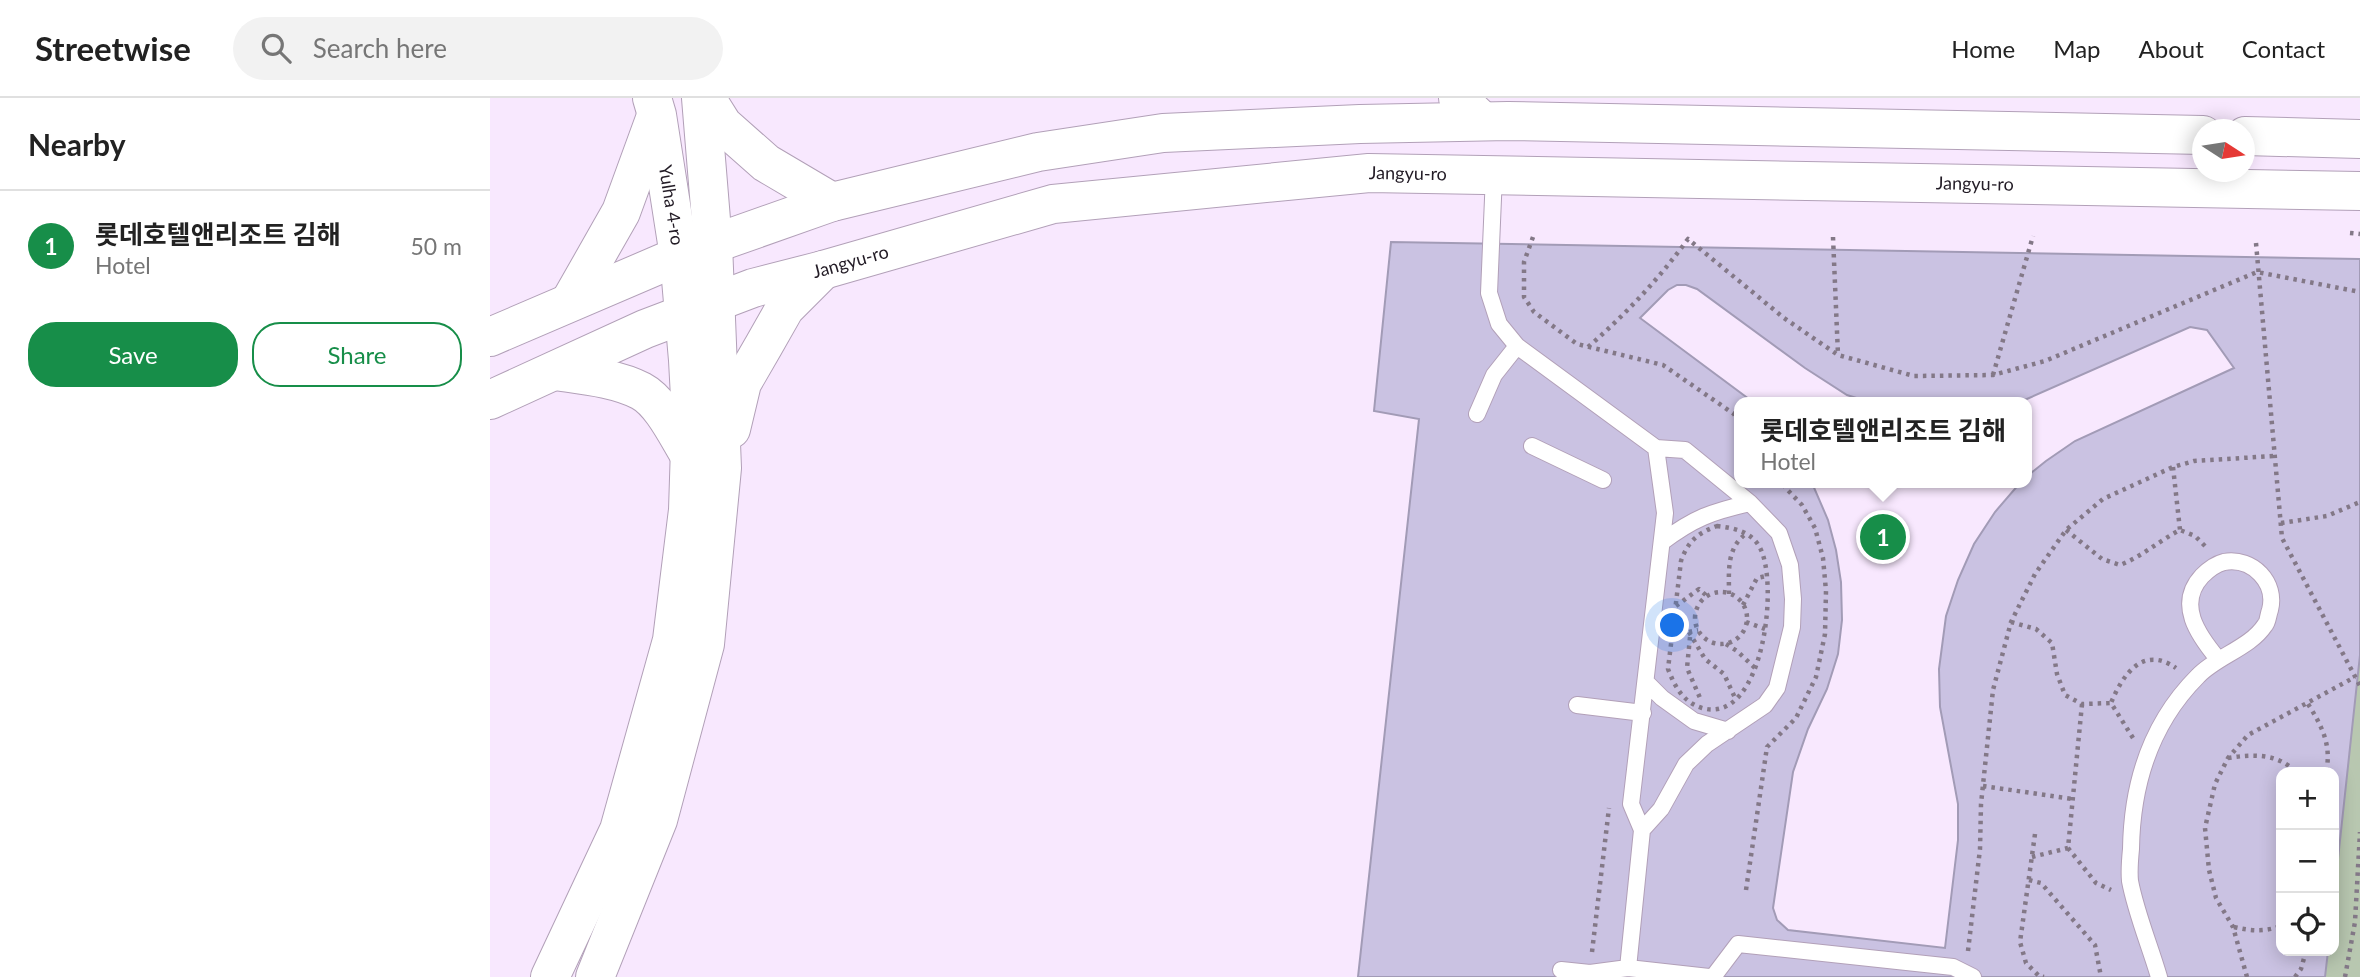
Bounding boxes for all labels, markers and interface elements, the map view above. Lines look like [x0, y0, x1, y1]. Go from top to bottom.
search box [233, 17, 723, 80]
text: Streetwise [35, 28, 191, 68]
icon: search [257, 29, 295, 67]
text: Search here [313, 32, 447, 64]
text: Home [1951, 34, 2015, 63]
text: Map [2053, 34, 2101, 63]
text: About [2139, 34, 2204, 63]
text: Contact [2242, 34, 2325, 63]
north arrow [2192, 119, 2255, 182]
text: Nearby [28, 126, 126, 162]
street label: Jangyu-ro [1369, 161, 1447, 184]
street label: Yulha 4-ro [655, 163, 689, 247]
street label: Jangyu-ro [1936, 171, 2014, 195]
text: 롯데호텔앤리조트 김해 [95, 218, 341, 250]
text: 1 [44, 232, 58, 260]
text: 50 m [411, 232, 462, 260]
street label: Jangyu-ro [810, 240, 891, 282]
text: Hotel [95, 251, 151, 279]
button: Save [28, 322, 238, 387]
button: Share [252, 322, 462, 387]
popup [1734, 397, 2032, 488]
text: 롯데호텔앤리조트 김해 [1760, 414, 2006, 446]
text: Hotel [1760, 447, 1816, 475]
pin: 1 [1860, 511, 1906, 563]
your location [1655, 608, 1689, 642]
map controls [2276, 767, 2339, 956]
button: + [2276, 767, 2339, 830]
button: − [2276, 830, 2339, 893]
button: locate [2276, 893, 2339, 956]

